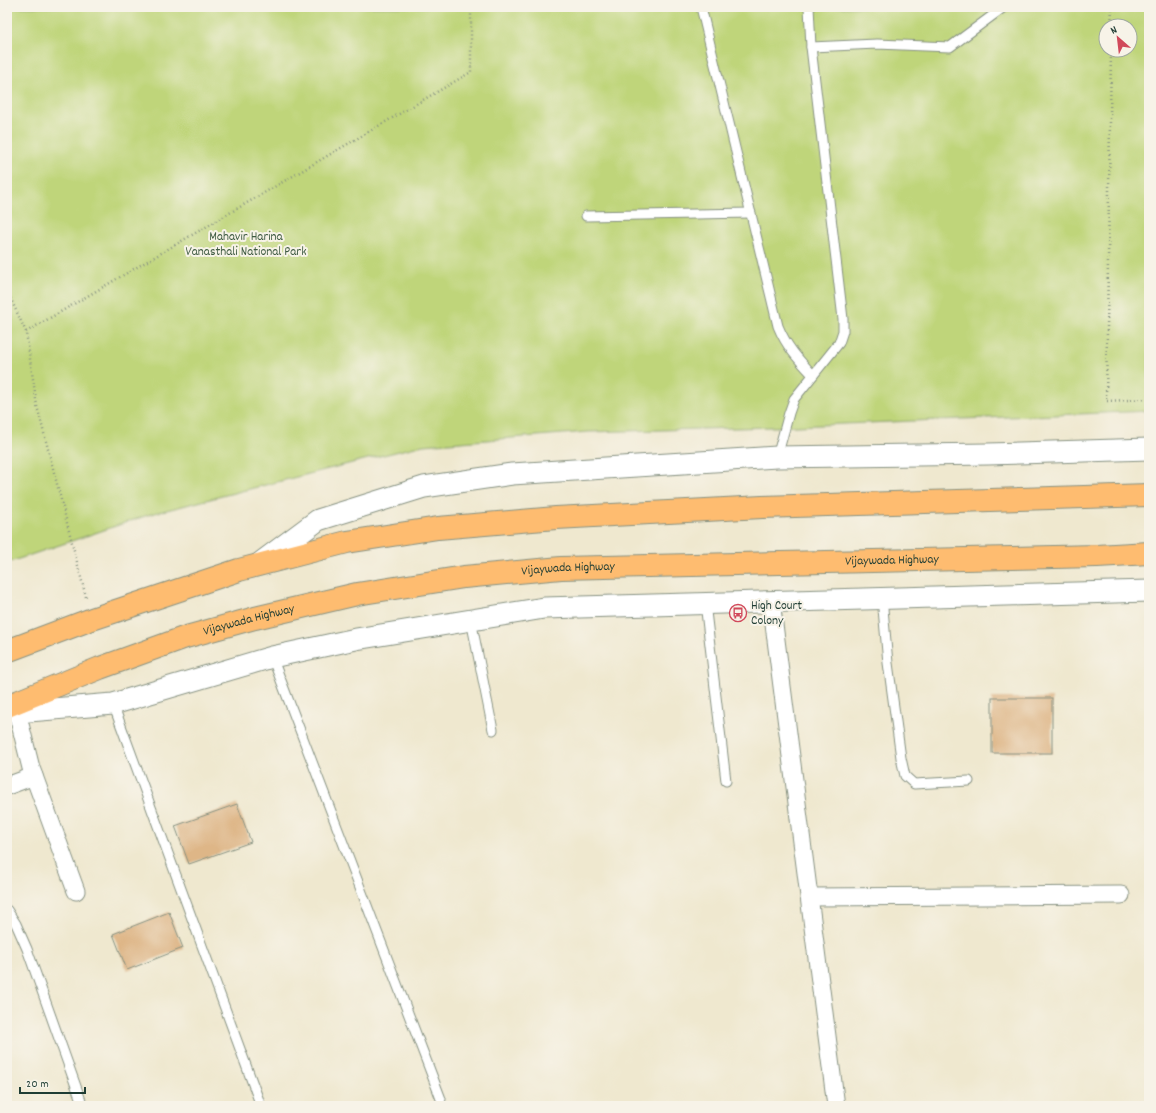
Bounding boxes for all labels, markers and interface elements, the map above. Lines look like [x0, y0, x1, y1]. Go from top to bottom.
north arrow [1098, 18, 1138, 58]
text: N [1108, 22, 1121, 39]
park label: Mahavir Harina Vanasthali National Park [185, 228, 307, 262]
street label: Vijaywada Highway [845, 550, 940, 571]
street label: Vijaywada Highway [521, 557, 616, 581]
place label: High Court Colony [751, 597, 802, 631]
street label: Vijaywada Highway [201, 599, 297, 641]
bus stop icon: High Court Colony [728, 603, 748, 623]
scale bar [20, 1069, 85, 1095]
text: 20 m [26, 1076, 49, 1093]

